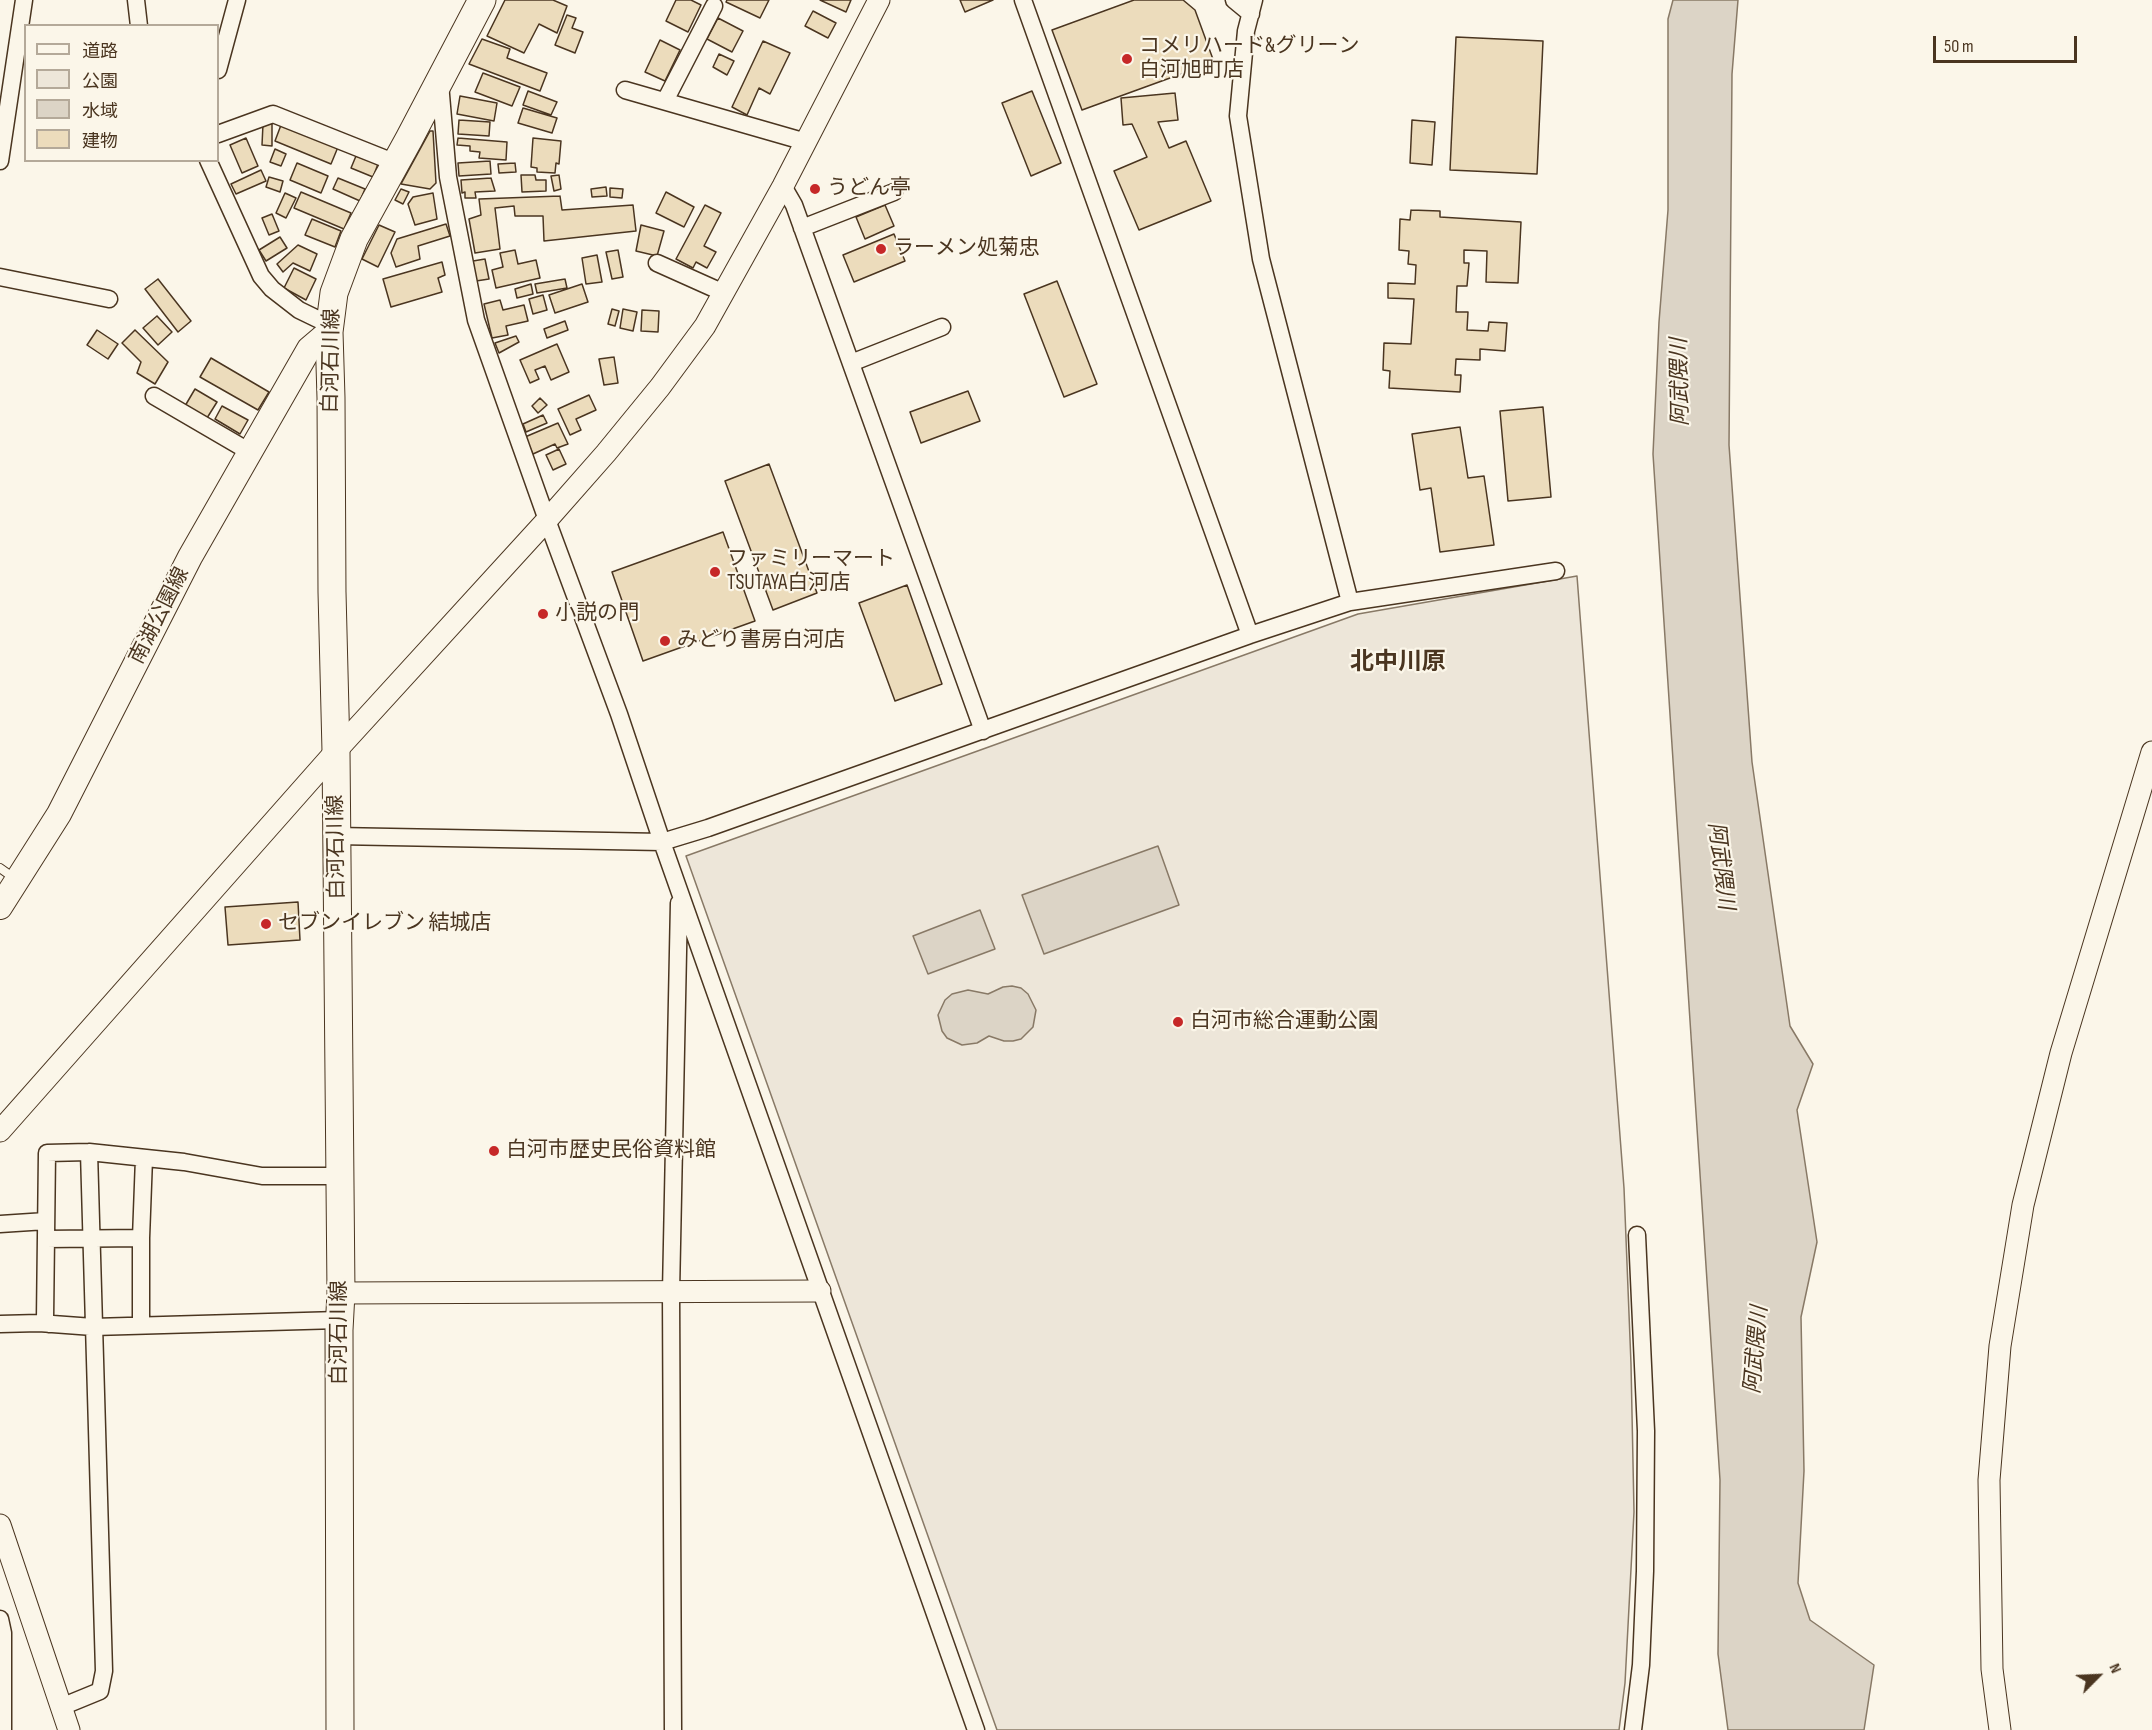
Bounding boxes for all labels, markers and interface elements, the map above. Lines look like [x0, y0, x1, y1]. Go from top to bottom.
legend [24, 24, 219, 162]
scale bar [1936, 24, 2080, 62]
place label: コメリハード&グリーン 白河旭町店 [1139, 34, 1360, 84]
text: 50 m [1944, 36, 1974, 57]
text: 道路 [82, 41, 118, 62]
marker: コメリハード&グリーン 白河旭町店 [1120, 52, 1134, 66]
text: 公園 [82, 71, 118, 92]
text: 水域 [82, 101, 118, 122]
text: 建物 [82, 131, 118, 152]
place label: うどん亭 [827, 176, 911, 202]
marker: うどん亭 [808, 182, 822, 196]
place label: ラーメン処菊忠 [893, 236, 1040, 262]
marker: ラーメン処菊忠 [874, 242, 888, 256]
street label: 白河石川線 [318, 308, 346, 414]
water label: 阿武隈川 [1667, 338, 1695, 426]
place label: ファミリーマート TSUTAYA白河店 [727, 547, 895, 597]
street label: 南湖公園線 [125, 564, 195, 668]
marker: ファミリーマート TSUTAYA白河店 [708, 565, 722, 579]
place label: 小説の門 [555, 601, 639, 627]
marker: 小説の門 [536, 607, 550, 621]
place label: みどり書房白河店 [677, 628, 845, 654]
marker: みどり書房白河店 [658, 634, 672, 648]
district label: 北中川原 [1350, 649, 1446, 677]
street label: 白河石川線 [323, 794, 351, 900]
water label: 阿武隈川 [1702, 821, 1738, 911]
place label: セブンイレブン 結城店 [278, 911, 491, 937]
marker: セブンイレブン 結城店 [259, 917, 273, 931]
place label: 白河市総合運動公園 [1190, 1009, 1379, 1035]
marker: 白河市総合運動公園 [1171, 1015, 1185, 1029]
place label: 白河市歴史民俗資料館 [506, 1138, 716, 1164]
marker: 白河市歴史民俗資料館 [487, 1144, 501, 1158]
street label: 白河石川線 [327, 1281, 353, 1385]
water label: 阿武隈川 [1740, 1305, 1774, 1395]
north arrow [2068, 1646, 2128, 1706]
text: N [2104, 1661, 2125, 1676]

